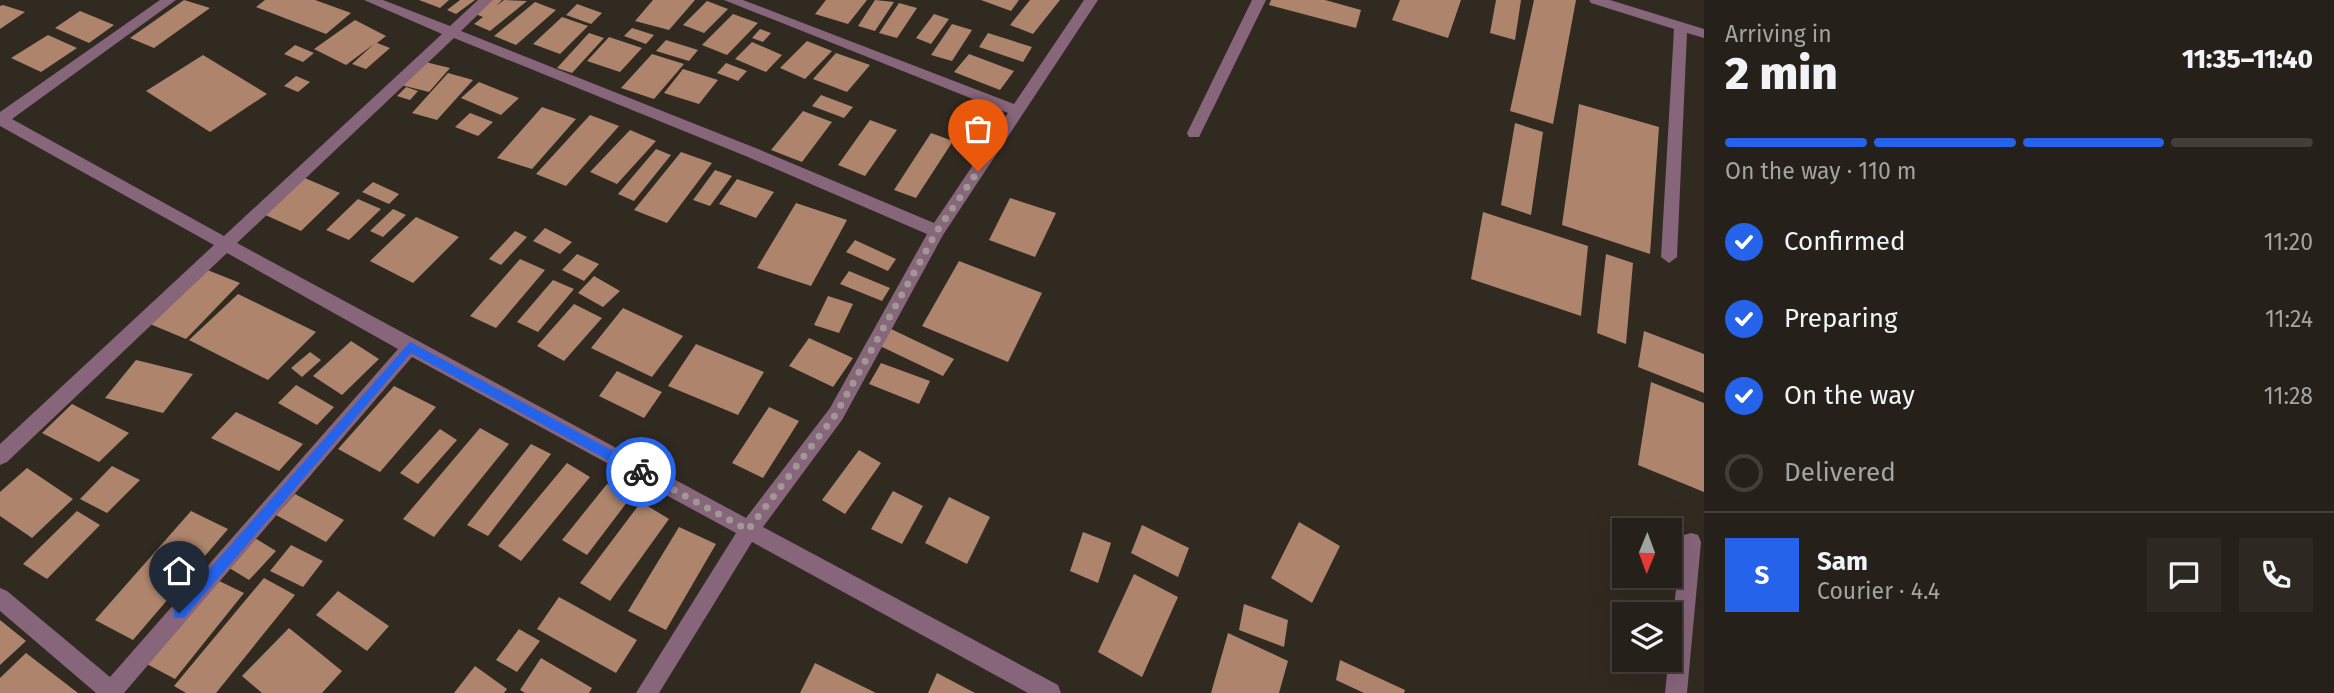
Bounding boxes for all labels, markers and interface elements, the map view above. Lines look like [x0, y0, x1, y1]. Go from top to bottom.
text: Arriving in [1725, 20, 1832, 48]
text: 11:35–11:40 [2182, 44, 2313, 75]
text: 2 min [1725, 46, 1838, 101]
pin [948, 99, 1008, 171]
icon: bag [959, 110, 997, 148]
text: On the way · 110 m [1725, 157, 1917, 185]
icon: check [1725, 223, 1763, 261]
text: Confirmed [1784, 226, 1905, 257]
text: 11:20 [2264, 228, 2313, 256]
icon: check [1725, 300, 1763, 338]
text: Preparing [1784, 303, 1897, 334]
text: 11:24 [2265, 305, 2313, 333]
icon: check [1725, 377, 1763, 415]
text: On the way [1784, 380, 1915, 411]
text: 11:28 [2264, 382, 2313, 410]
courier [606, 437, 676, 507]
icon: bike [622, 453, 660, 491]
text: Delivered [1784, 457, 1896, 488]
north arrow [1612, 518, 1682, 588]
map controls [1612, 518, 1682, 672]
button: chat [2147, 538, 2221, 612]
button: phone [2239, 538, 2313, 612]
pin [149, 541, 209, 613]
text: Sam [1817, 546, 1868, 577]
icon: home [160, 552, 198, 590]
text: S [1755, 560, 1769, 591]
text: Courier · 4.4 [1817, 577, 1940, 605]
button: layers [1612, 602, 1682, 672]

